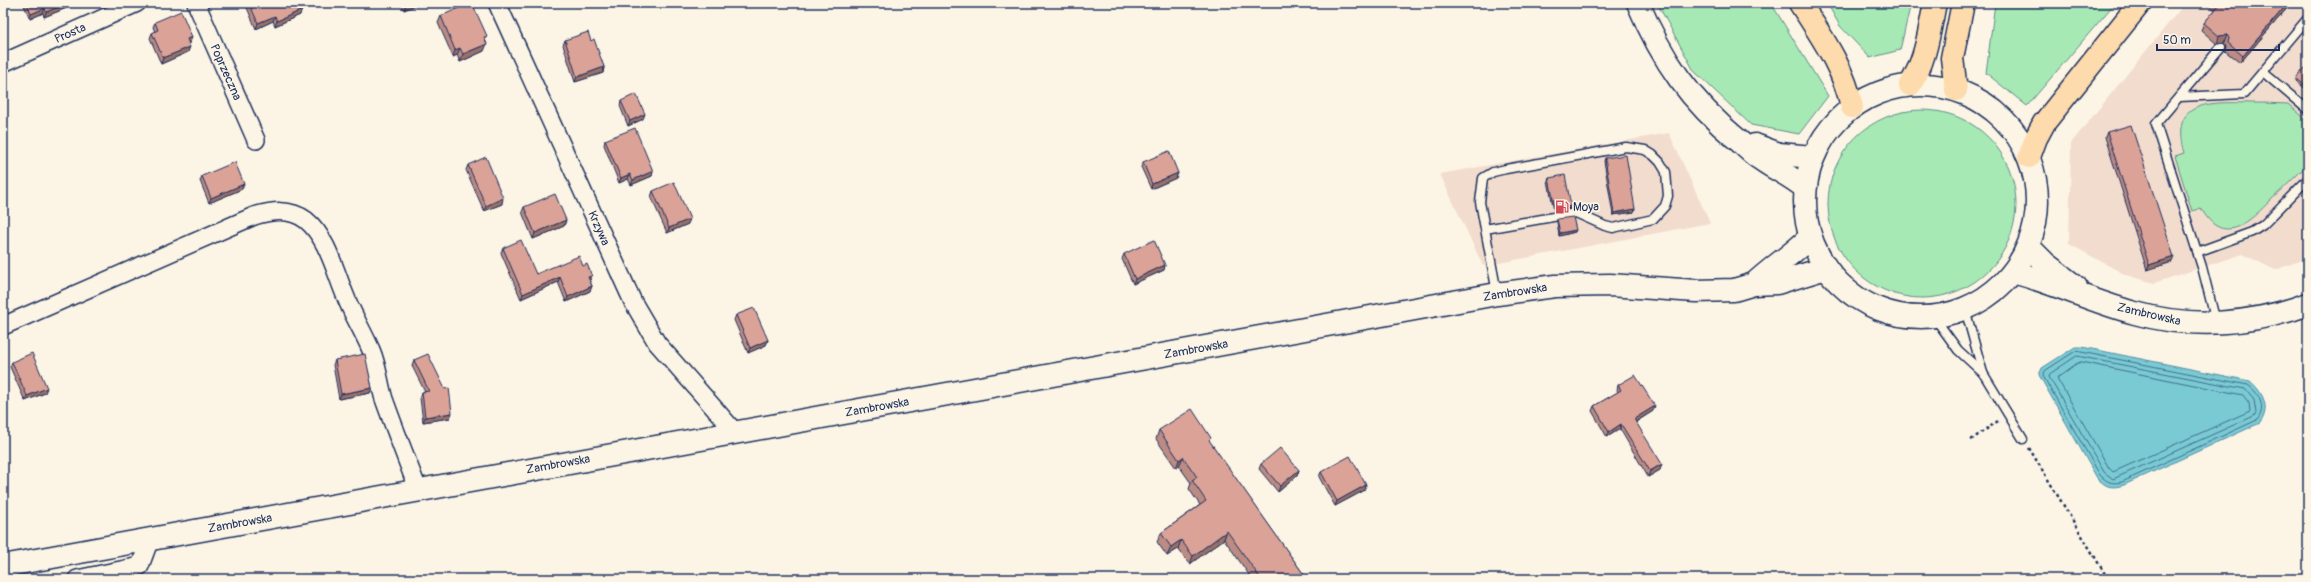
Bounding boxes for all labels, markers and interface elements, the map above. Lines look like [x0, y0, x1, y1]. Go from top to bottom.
street label: Prosta [52, 20, 89, 47]
scale bar [2157, 26, 2279, 52]
text: 50 m [2163, 33, 2191, 48]
street label: Poprzeczna [206, 42, 245, 103]
fuel station icon: Moya [1554, 199, 1570, 215]
place label: Moya [1573, 200, 1599, 215]
street label: Krzywa [584, 208, 613, 248]
street label: Zambrowska [1482, 280, 1549, 305]
street label: Zambrowska [2116, 300, 2183, 329]
street label: Zambrowska [1163, 336, 1230, 362]
street label: Zambrowska [844, 394, 911, 420]
street label: Zambrowska [525, 451, 592, 477]
street label: Zambrowska [207, 510, 274, 536]

